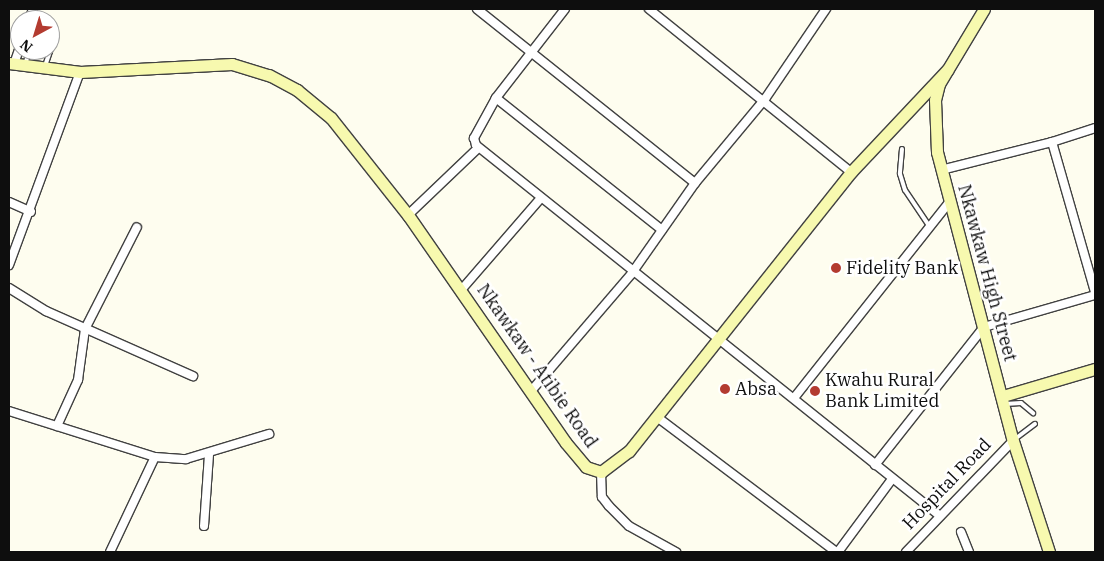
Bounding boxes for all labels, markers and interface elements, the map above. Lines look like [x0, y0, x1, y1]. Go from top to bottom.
north arrow [10, 10, 60, 60]
text: N [16, 35, 36, 56]
street label: Nkawkaw High Street [953, 182, 1021, 364]
place label: Fidelity Bank [846, 257, 958, 279]
marker: Fidelity Bank [830, 262, 842, 274]
street label: Nkawkaw - Atibie Road [472, 280, 602, 452]
place label: Kwahu Rural Bank Limited [825, 370, 939, 412]
place label: Absa [735, 378, 777, 400]
marker: Absa [719, 383, 731, 395]
marker: Kwahu Rural Bank Limited [809, 385, 821, 397]
street label: Hospital Road [898, 434, 996, 534]

